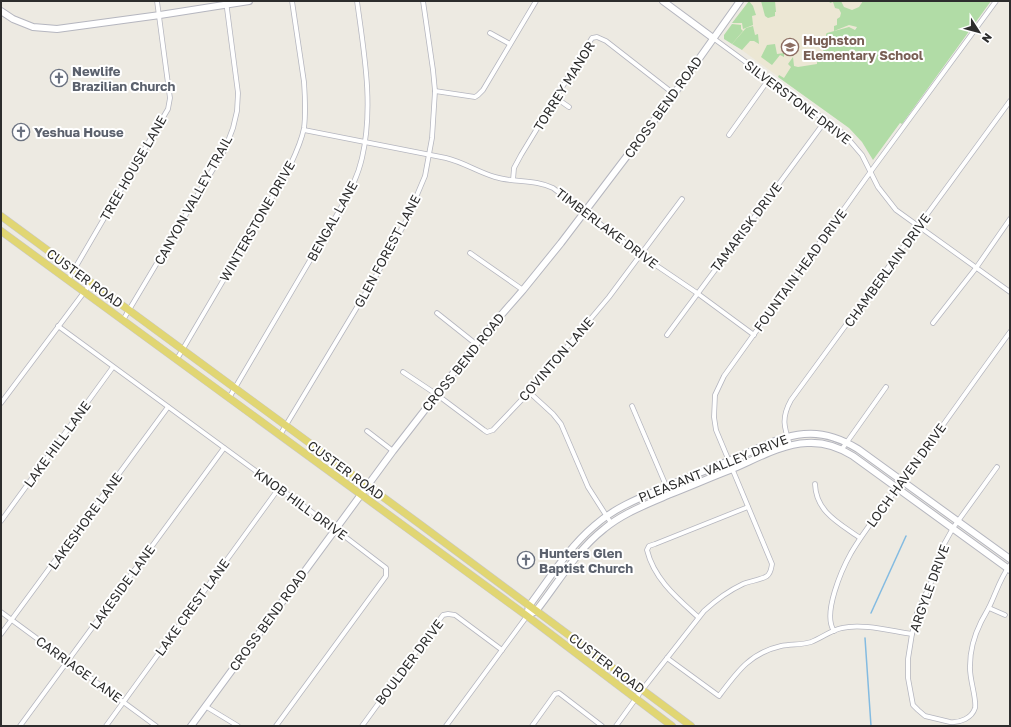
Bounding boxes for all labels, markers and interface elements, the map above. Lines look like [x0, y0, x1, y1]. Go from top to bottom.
north arrow [959, 12, 999, 52]
text: N [980, 31, 995, 45]
place label: Hughston Elementary School [803, 32, 924, 63]
school or university icon: Hughston Elementary School [780, 37, 800, 57]
street label: TORREY MANOR [530, 38, 598, 134]
street label: CROSS BEND ROAD [621, 53, 705, 161]
street label: SILVERSTONE DRIVE [742, 57, 855, 147]
place label: Newlife Brazilian Church [72, 63, 176, 94]
church icon: Newlife Brazilian Church [49, 68, 69, 88]
street label: TREE HOUSE LANE [96, 112, 170, 223]
church icon: Yeshua House [11, 122, 31, 142]
place label: Yeshua House [34, 124, 124, 140]
street label: CANYON VALLEY TRAIL [151, 132, 236, 268]
street label: WINTERSTONE DRIVE [216, 158, 298, 284]
street label: BENGAL LANE [303, 178, 361, 264]
street label: TAMARISK DRIVE [707, 179, 785, 275]
street label: TIMBERLAKE DRIVE [553, 184, 661, 272]
street label: GLEN FOREST LANE [350, 192, 424, 310]
street label: FOUNTAIN HEAD DRIVE [750, 206, 850, 334]
street label: CHAMBERLAIN DRIVE [840, 210, 934, 330]
street label: CUSTER ROAD [44, 245, 126, 311]
street label: CROSS BEND ROAD [418, 310, 508, 414]
street label: COVINTON LANE [515, 314, 597, 404]
street label: LAKE HILL LANE [20, 398, 94, 490]
street label: LOCH HAVEN DRIVE [863, 420, 949, 530]
street label: PLEASANT VALLEY DRIVE [636, 431, 790, 505]
street label: CUSTER ROAD [305, 437, 387, 503]
street label: KNOB HILL DRIVE [251, 465, 351, 543]
street label: LAKESHORE LANE [45, 469, 125, 572]
street label: LAKESIDE LANE [86, 542, 158, 632]
street label: ARGYLE DRIVE [906, 542, 952, 634]
place label: Hunters Glen Baptist Church [539, 545, 633, 576]
church icon: Hunters Glen Baptist Church [516, 550, 536, 570]
street label: LAKE CREST LANE [151, 555, 233, 659]
street label: CROSS BEND ROAD [226, 566, 310, 674]
street label: BOULDER DRIVE [372, 616, 446, 708]
street label: CUSTER ROAD [566, 629, 648, 697]
street label: CARRIAGE LANE [33, 633, 125, 706]

